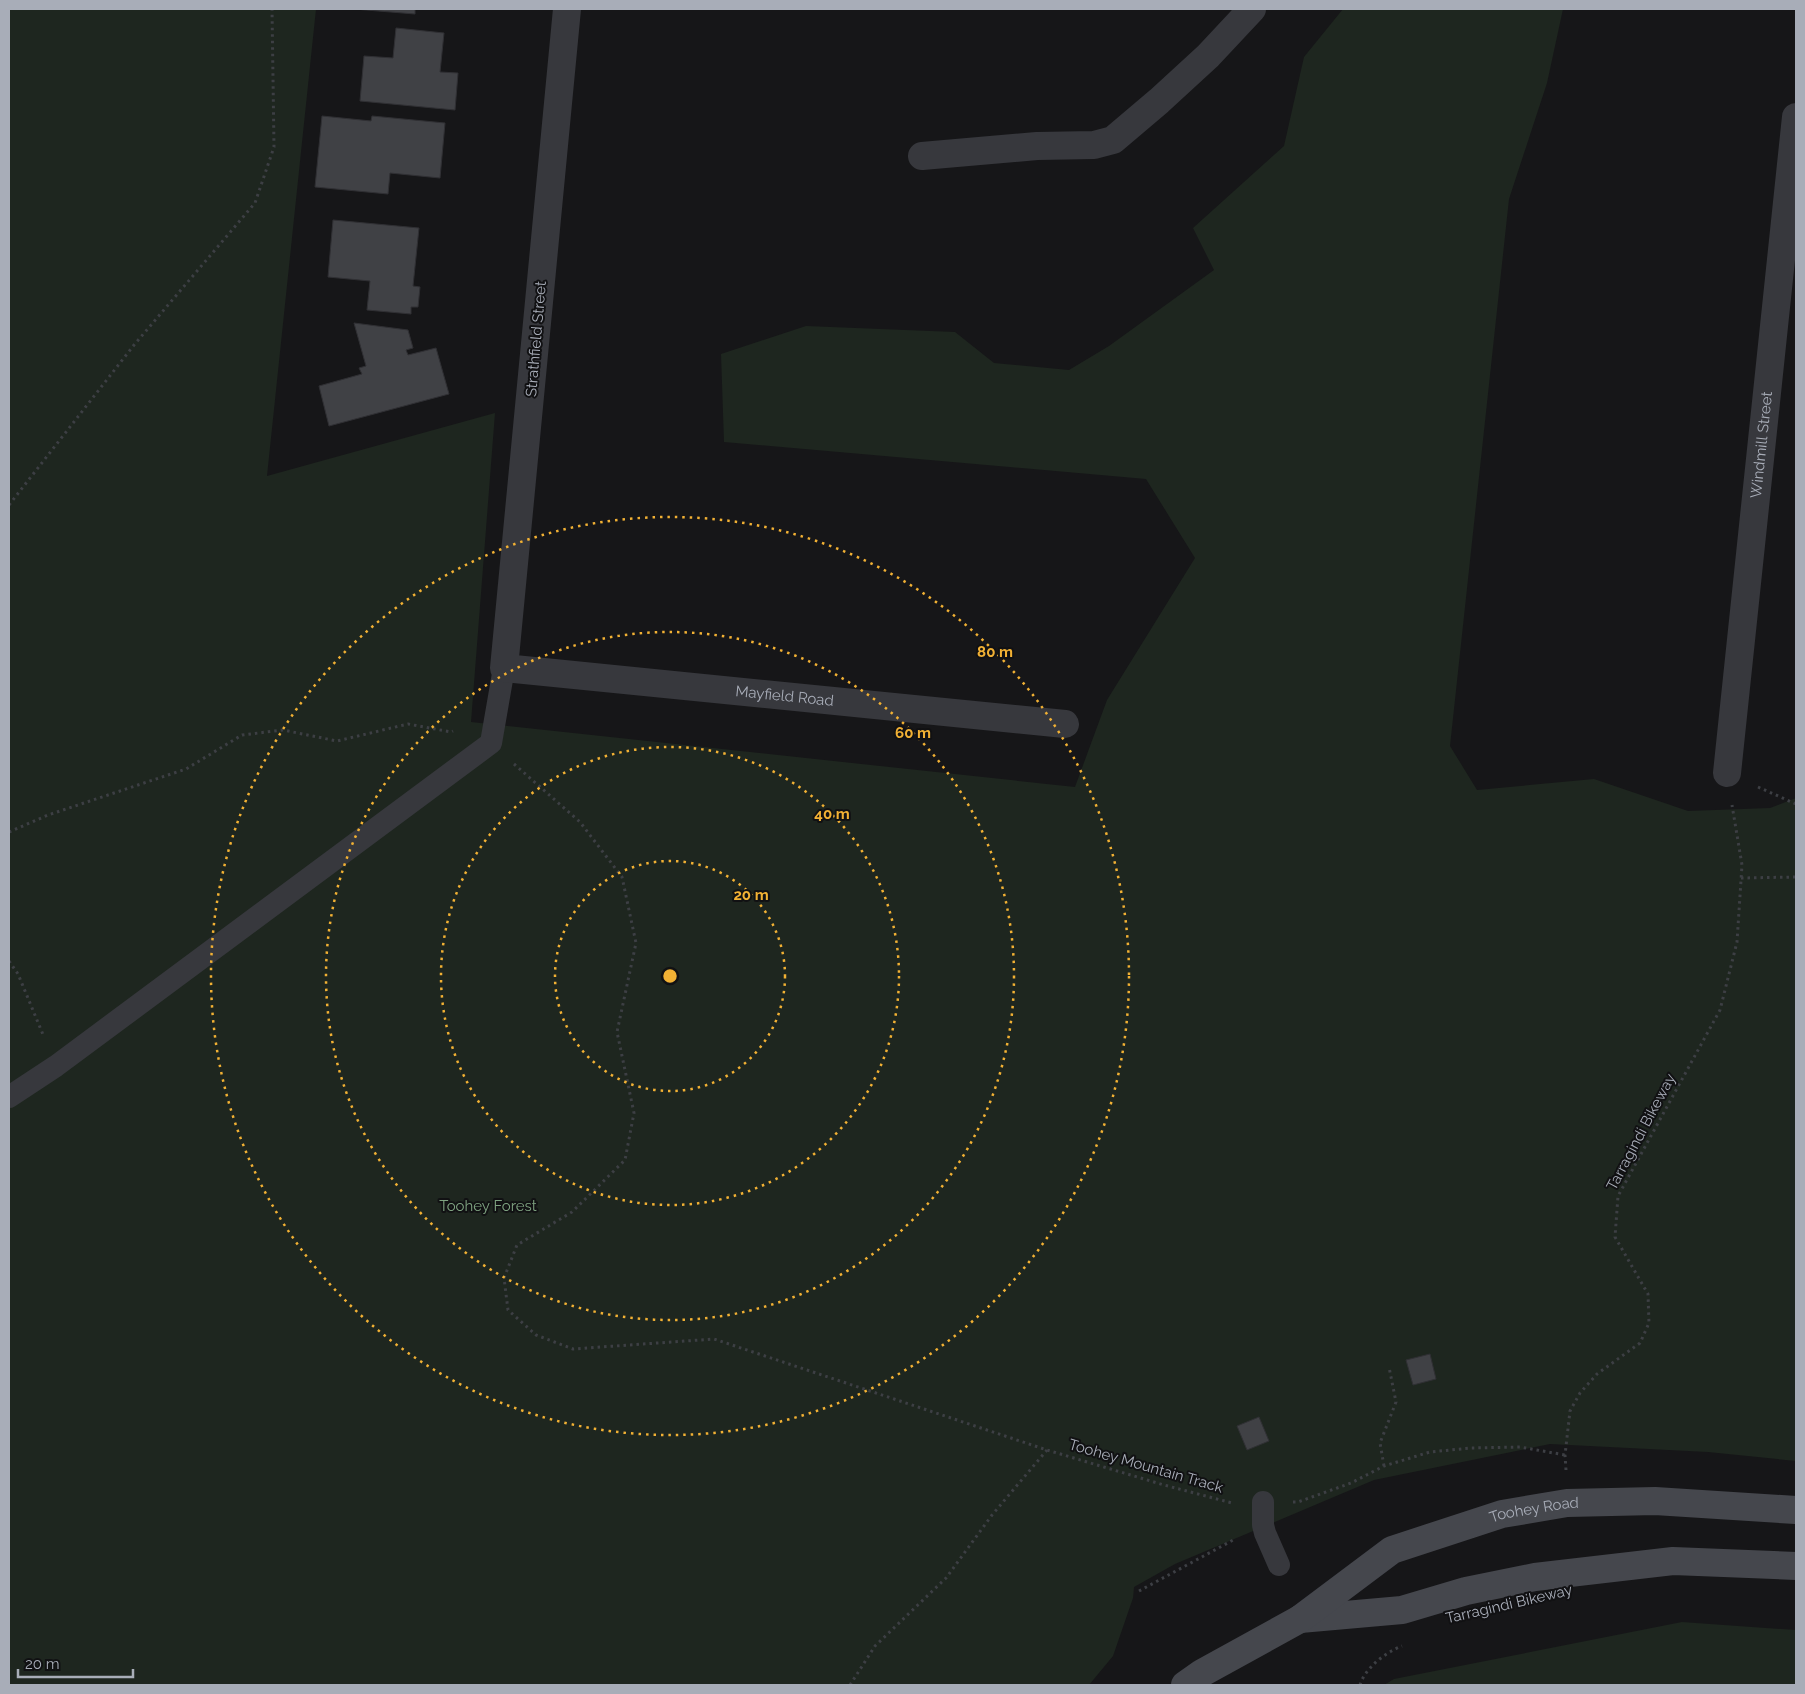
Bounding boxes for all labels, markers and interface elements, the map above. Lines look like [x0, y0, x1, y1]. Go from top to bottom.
street label: Strathfield Street [522, 280, 550, 398]
street label: Windmill Street [1747, 390, 1776, 499]
text: 80 m [977, 643, 1013, 661]
street label: Mayfield Road [735, 682, 835, 710]
text: 60 m [895, 724, 931, 742]
text: 40 m [814, 805, 850, 823]
text: 20 m [733, 886, 769, 904]
centre of rings [661, 967, 679, 985]
street label: Tarragindi Bikeway [1603, 1071, 1679, 1193]
park label: Toohey Forest [439, 1197, 537, 1215]
street label: Toohey Mountain Track [1067, 1435, 1225, 1497]
street label: Toohey Road [1487, 1494, 1579, 1526]
street label: Tarragindi Bikeway [1444, 1581, 1574, 1627]
scale bar [18, 1646, 132, 1678]
text: 20 m [25, 1655, 60, 1673]

